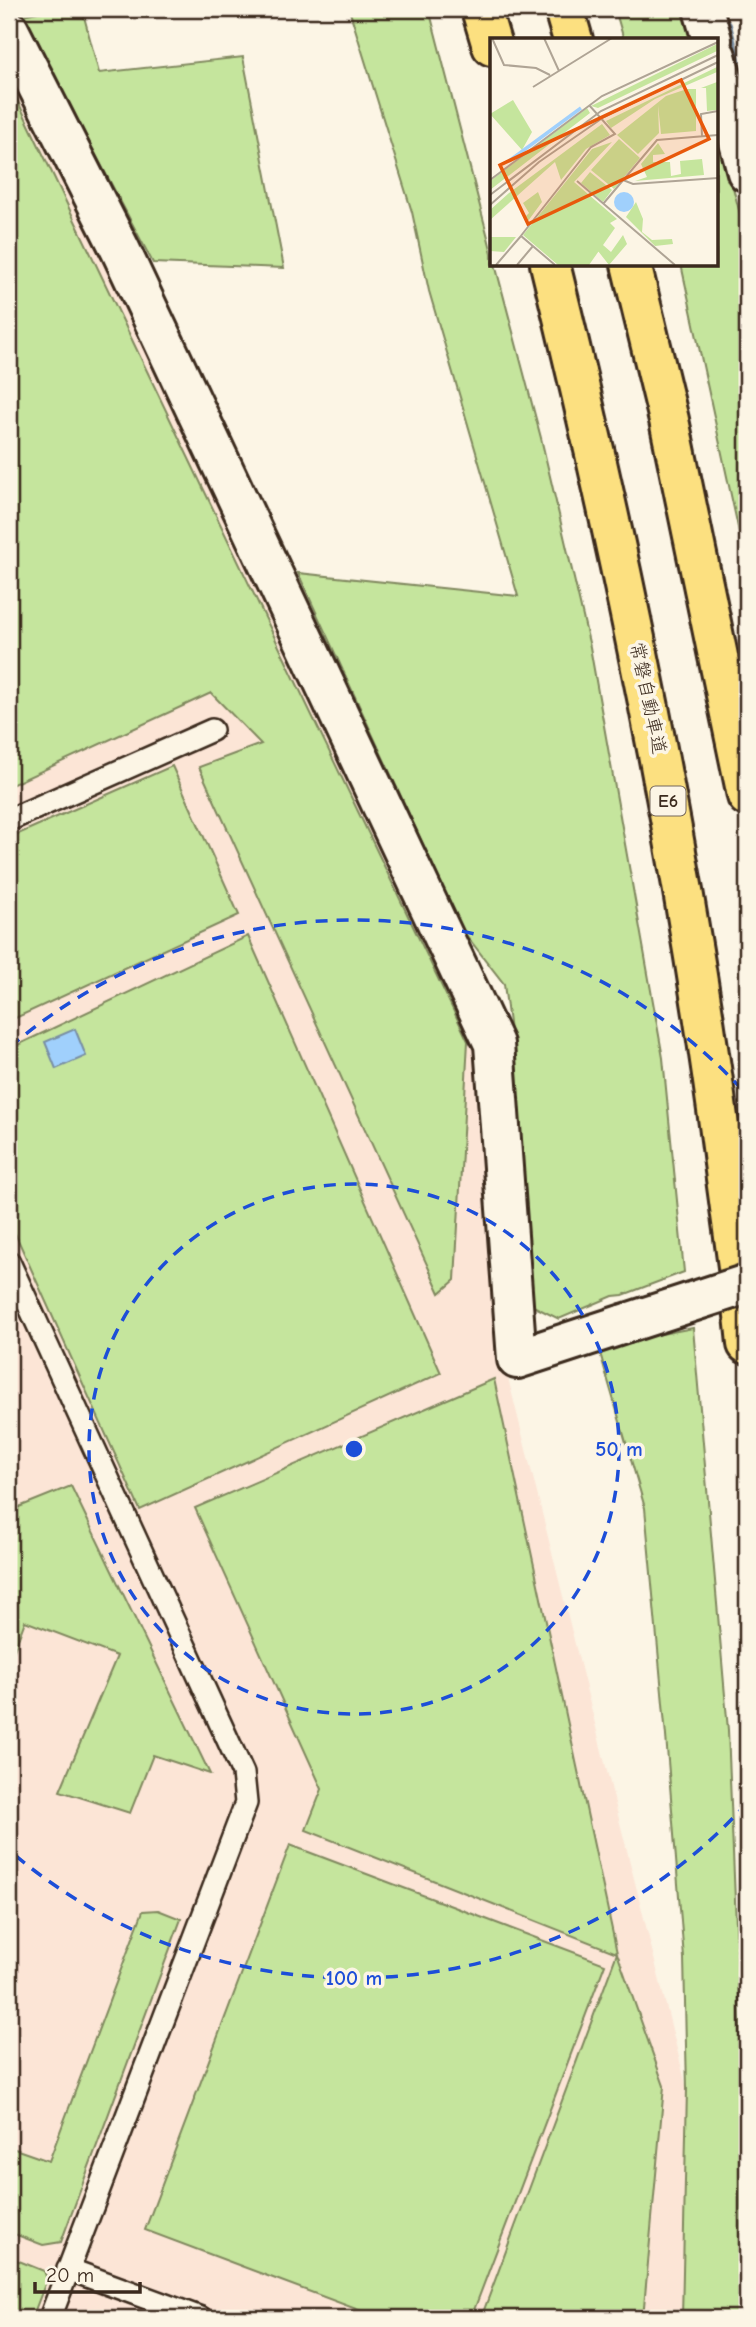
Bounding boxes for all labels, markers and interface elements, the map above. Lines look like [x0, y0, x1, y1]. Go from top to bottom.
inset map [490, 38, 718, 266]
street label: 常磐自動車道 [625, 640, 671, 756]
road number: E6 [650, 786, 686, 816]
centre of rings [342, 1437, 366, 1461]
text: 50 m [595, 1437, 643, 1461]
text: 100 m [326, 1966, 382, 1990]
scale bar [35, 2250, 140, 2294]
text: 20 m [46, 2263, 94, 2287]

